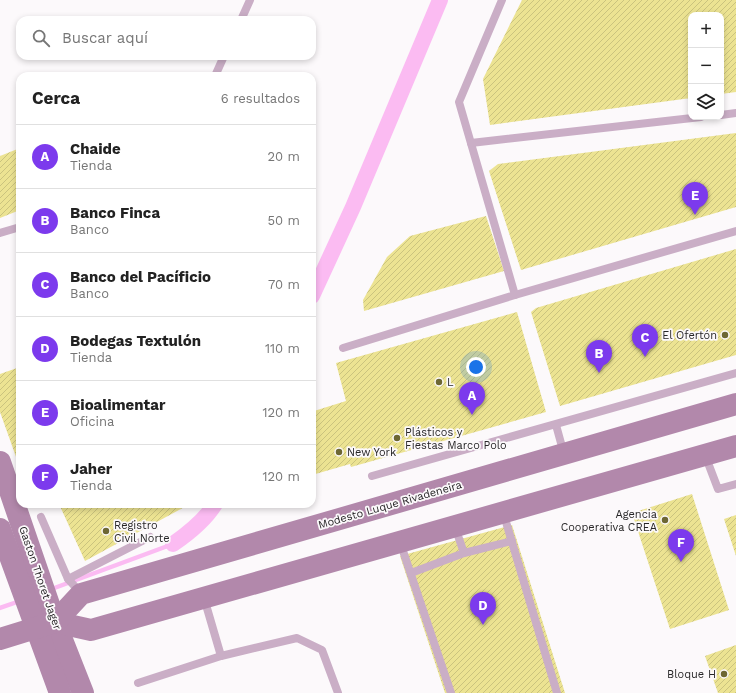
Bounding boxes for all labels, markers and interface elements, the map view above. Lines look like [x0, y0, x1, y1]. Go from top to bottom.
map controls [688, 12, 724, 120]
button: + [688, 12, 724, 48]
search box [16, 16, 316, 60]
icon: search [30, 27, 52, 49]
text: Buscar aquí [62, 29, 148, 47]
button: − [688, 48, 724, 84]
button: layers [688, 84, 724, 120]
text: Cerca [32, 88, 80, 108]
text: 6 resultados [221, 91, 300, 106]
text: Chaide [70, 140, 121, 158]
text: A [41, 149, 49, 164]
text: 20 m [268, 149, 300, 164]
text: Tienda [70, 158, 112, 173]
pin: E [682, 182, 708, 215]
text: Banco Finca [70, 204, 160, 222]
text: B [41, 213, 49, 228]
text: 50 m [268, 213, 300, 228]
text: Banco [70, 222, 109, 237]
text: Banco del Pacíficio [70, 268, 211, 286]
text: C [41, 277, 49, 292]
text: 70 m [268, 277, 300, 292]
text: Banco [70, 286, 109, 301]
pin: C [632, 324, 658, 357]
place label: El Ofertón [662, 329, 717, 342]
marker: El Ofertón [720, 330, 730, 340]
text: Bodegas Textulón [70, 332, 201, 350]
pin: B [586, 340, 612, 373]
text: D [40, 341, 50, 356]
text: 110 m [265, 341, 300, 356]
text: Tienda [70, 350, 112, 365]
your location [466, 357, 486, 377]
place label: L [447, 376, 454, 389]
marker: L [434, 377, 444, 387]
pin: A [459, 382, 485, 415]
text: Bioalimentar [70, 396, 165, 414]
text: E [41, 405, 49, 420]
text: 120 m [262, 405, 300, 420]
text: Oficina [70, 414, 114, 429]
place label: Plásticos y Fiestas Marco Polo [405, 426, 507, 452]
marker: Plásticos y Fiestas Marco Polo [392, 433, 402, 443]
place label: New York [347, 446, 396, 459]
marker: New York [334, 447, 344, 457]
text: Jaher [70, 460, 112, 478]
text: F [41, 469, 49, 484]
text: 120 m [262, 469, 300, 484]
text: Tienda [70, 478, 112, 493]
street label: Modesto Luque Rivadeneira [317, 478, 463, 532]
place label: Agencia Cooperativa CREA [561, 508, 657, 534]
marker: Agencia Cooperativa CREA [660, 515, 670, 525]
place label: Registro Civil Norte [114, 519, 170, 545]
street label: Gaston Thoret Jager [16, 524, 64, 632]
marker: Registro Civil Norte [101, 526, 111, 536]
pin: F [668, 529, 694, 562]
pin: D [470, 592, 496, 625]
place label: Bloque H [667, 668, 716, 681]
marker: Bloque H [719, 669, 729, 679]

